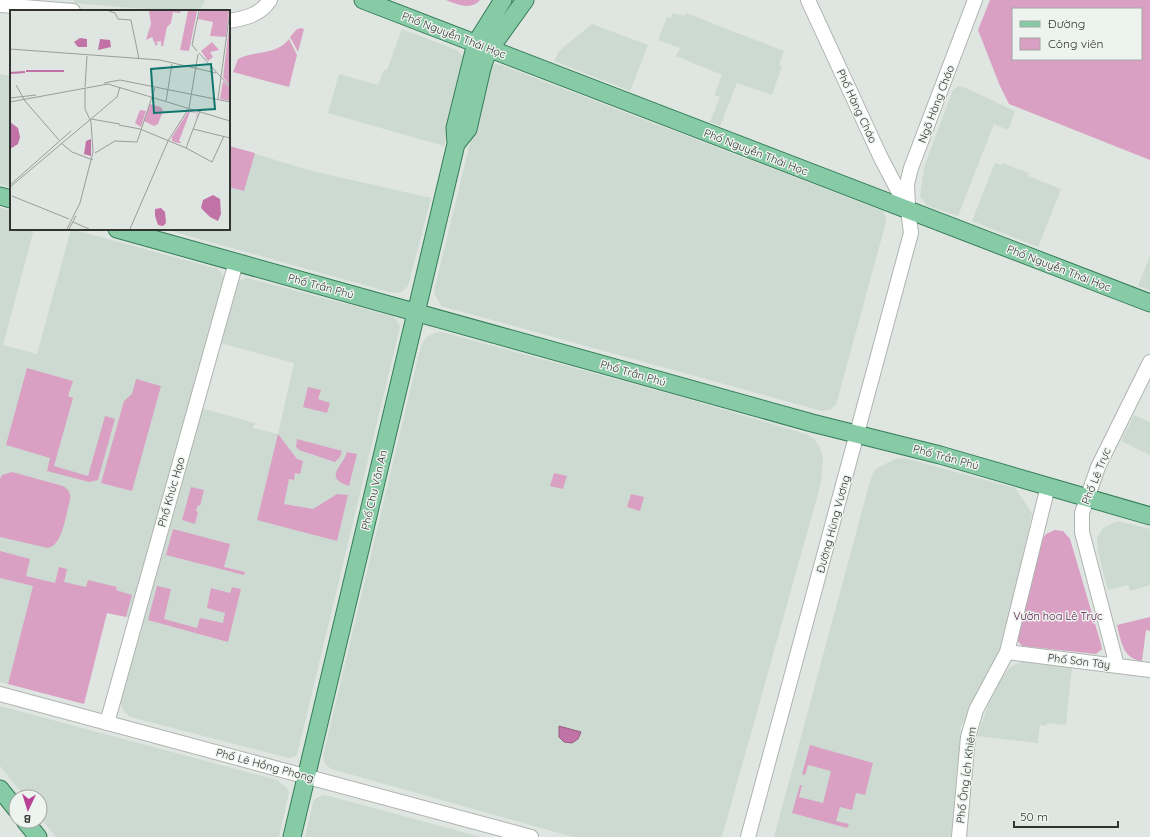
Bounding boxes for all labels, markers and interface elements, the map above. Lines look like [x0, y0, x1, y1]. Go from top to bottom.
legend [1012, 8, 1142, 60]
street label: Phố Nguyễn Thái Học [400, 9, 508, 61]
inset map [10, 10, 230, 230]
text: Đường [1048, 16, 1085, 31]
text: Công viên [1048, 36, 1103, 51]
street label: Ngõ Hàng Cháo [915, 63, 957, 145]
street label: Phố Hàng Cháo [834, 67, 880, 146]
street label: Phố Nguyễn Thái Học [702, 126, 810, 178]
street label: Phố Nguyễn Thái Học [1005, 242, 1113, 294]
street label: Phố Trần Phú [287, 270, 355, 302]
street label: Phố Trần Phú [599, 357, 667, 389]
street label: Phố Trần Phú [912, 441, 980, 473]
street label: Phố Lê Trực [1078, 445, 1114, 506]
street label: Phố Chu Văn An [358, 449, 390, 531]
street label: Phố Khúc Hạo [154, 455, 188, 529]
street label: Đường Hùng Vương [813, 474, 853, 574]
park label: Vườn hoa Lê Trực [1013, 609, 1103, 623]
street label: Phố Sơn Tây [1047, 650, 1111, 672]
street label: Phố Ông Ích Khiêm [953, 726, 979, 824]
street label: Phố Lê Hồng Phong [214, 745, 316, 785]
north arrow [8, 789, 48, 829]
scale bar [1014, 803, 1118, 829]
text: 50 m [1020, 809, 1048, 824]
text: B [23, 812, 31, 826]

